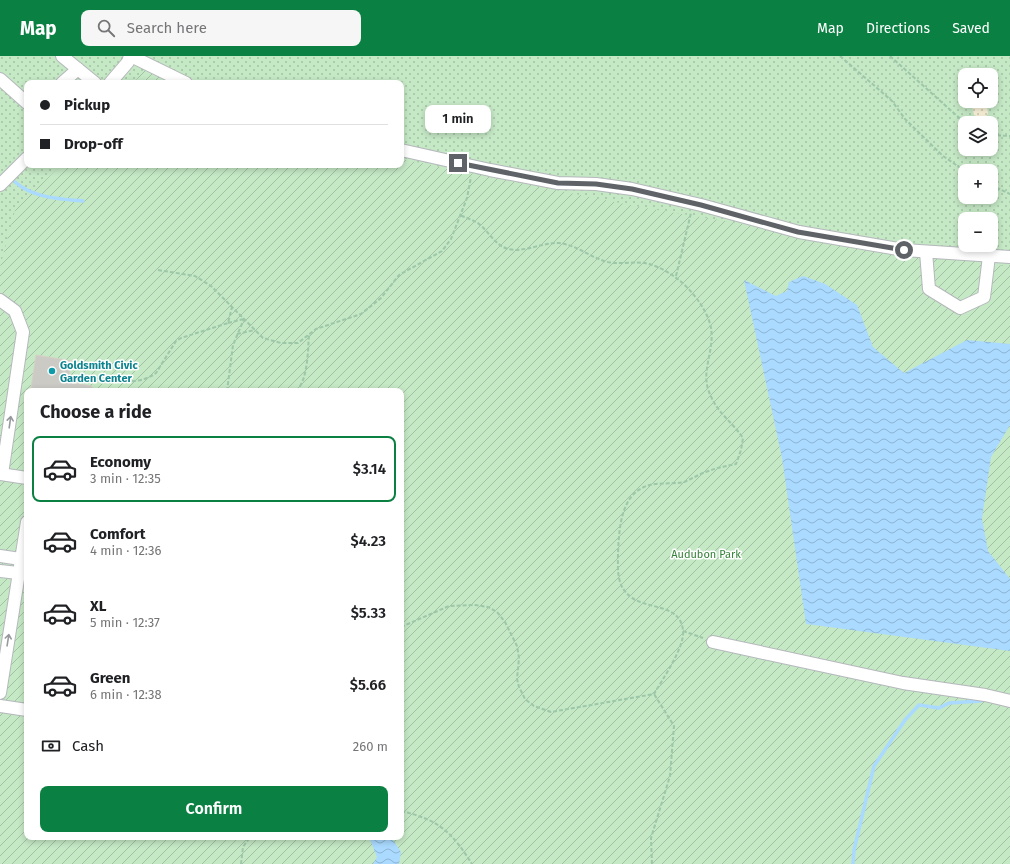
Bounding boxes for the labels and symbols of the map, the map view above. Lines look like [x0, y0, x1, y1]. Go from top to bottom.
callout: 1 min [425, 105, 491, 133]
route end [449, 154, 467, 172]
route start [895, 241, 913, 259]
place label: Goldsmith Civic Garden Center [60, 359, 138, 385]
marker: Goldsmith Civic Garden Center [47, 366, 57, 376]
one-way arrow [6, 416, 14, 429]
park label: Audubon Park [671, 548, 741, 561]
one-way arrow [5, 634, 13, 647]

